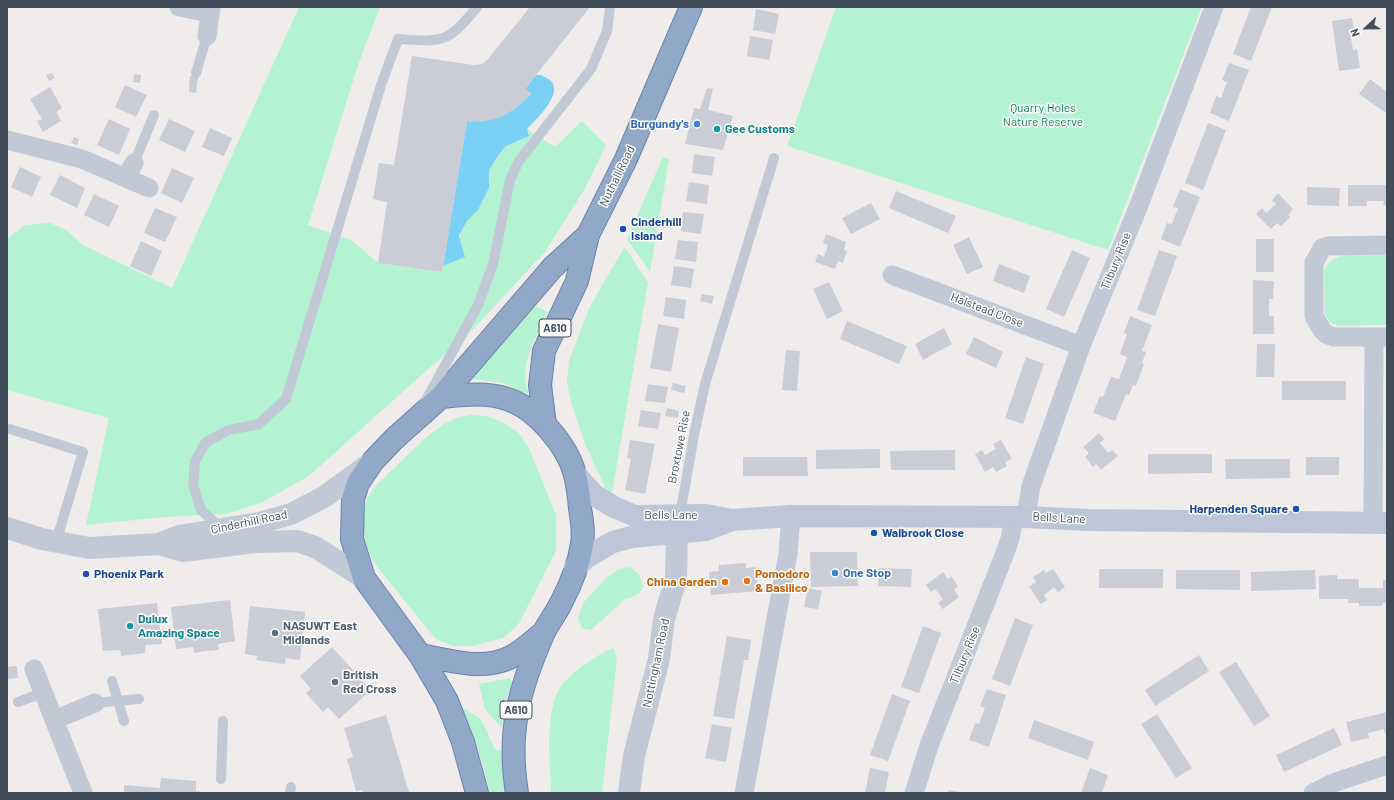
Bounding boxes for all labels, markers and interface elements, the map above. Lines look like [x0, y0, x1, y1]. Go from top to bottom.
north arrow [1346, 8, 1386, 48]
text: N [1347, 27, 1362, 39]
park label: Quarry Holes Nature Reserve [1003, 101, 1083, 129]
place label: Burgundy's [630, 117, 689, 131]
marker: Burgundy's [692, 119, 702, 129]
place label: Gee Customs [725, 122, 795, 136]
marker: Gee Customs [712, 124, 722, 134]
street label: Nuthall Road [596, 143, 638, 209]
place label: Cinderhill Island [631, 215, 681, 243]
marker: Cinderhill Island [618, 224, 628, 234]
street label: Tilbury Rise [1098, 230, 1134, 292]
street label: Halstead Close [949, 290, 1025, 330]
road number: A610 [539, 319, 571, 337]
street label: Broxtowe Rise [665, 409, 693, 485]
place label: Harpenden Square [1190, 502, 1288, 516]
marker: Harpenden Square [1291, 504, 1301, 514]
street label: Cinderhill Road [209, 507, 289, 537]
street label: Bells Lane [644, 508, 698, 522]
street label: Bells Lane [1032, 509, 1086, 527]
place label: Walbrook Close [882, 526, 964, 540]
marker: Walbrook Close [869, 528, 879, 538]
place label: One Stop [843, 566, 891, 580]
place label: Phoenix Park [94, 567, 164, 581]
place label: Pomodoro & Basilico [755, 567, 810, 595]
marker: One Stop [830, 568, 840, 578]
marker: Phoenix Park [81, 569, 91, 579]
place label: China Garden [647, 575, 717, 589]
marker: Pomodoro & Basilico [742, 576, 752, 586]
marker: China Garden [720, 577, 730, 587]
place label: Dulux Amazing Space [138, 612, 220, 640]
street label: Nottingham Road [640, 617, 672, 709]
place label: NASUWT East Midlands [283, 619, 357, 647]
marker: Dulux Amazing Space [125, 621, 135, 631]
street label: Tilbury Rise [947, 624, 983, 686]
marker: NASUWT East Midlands [270, 628, 280, 638]
place label: British Red Cross [343, 668, 396, 696]
marker: British Red Cross [330, 677, 340, 687]
road number: A610 [500, 701, 532, 719]

